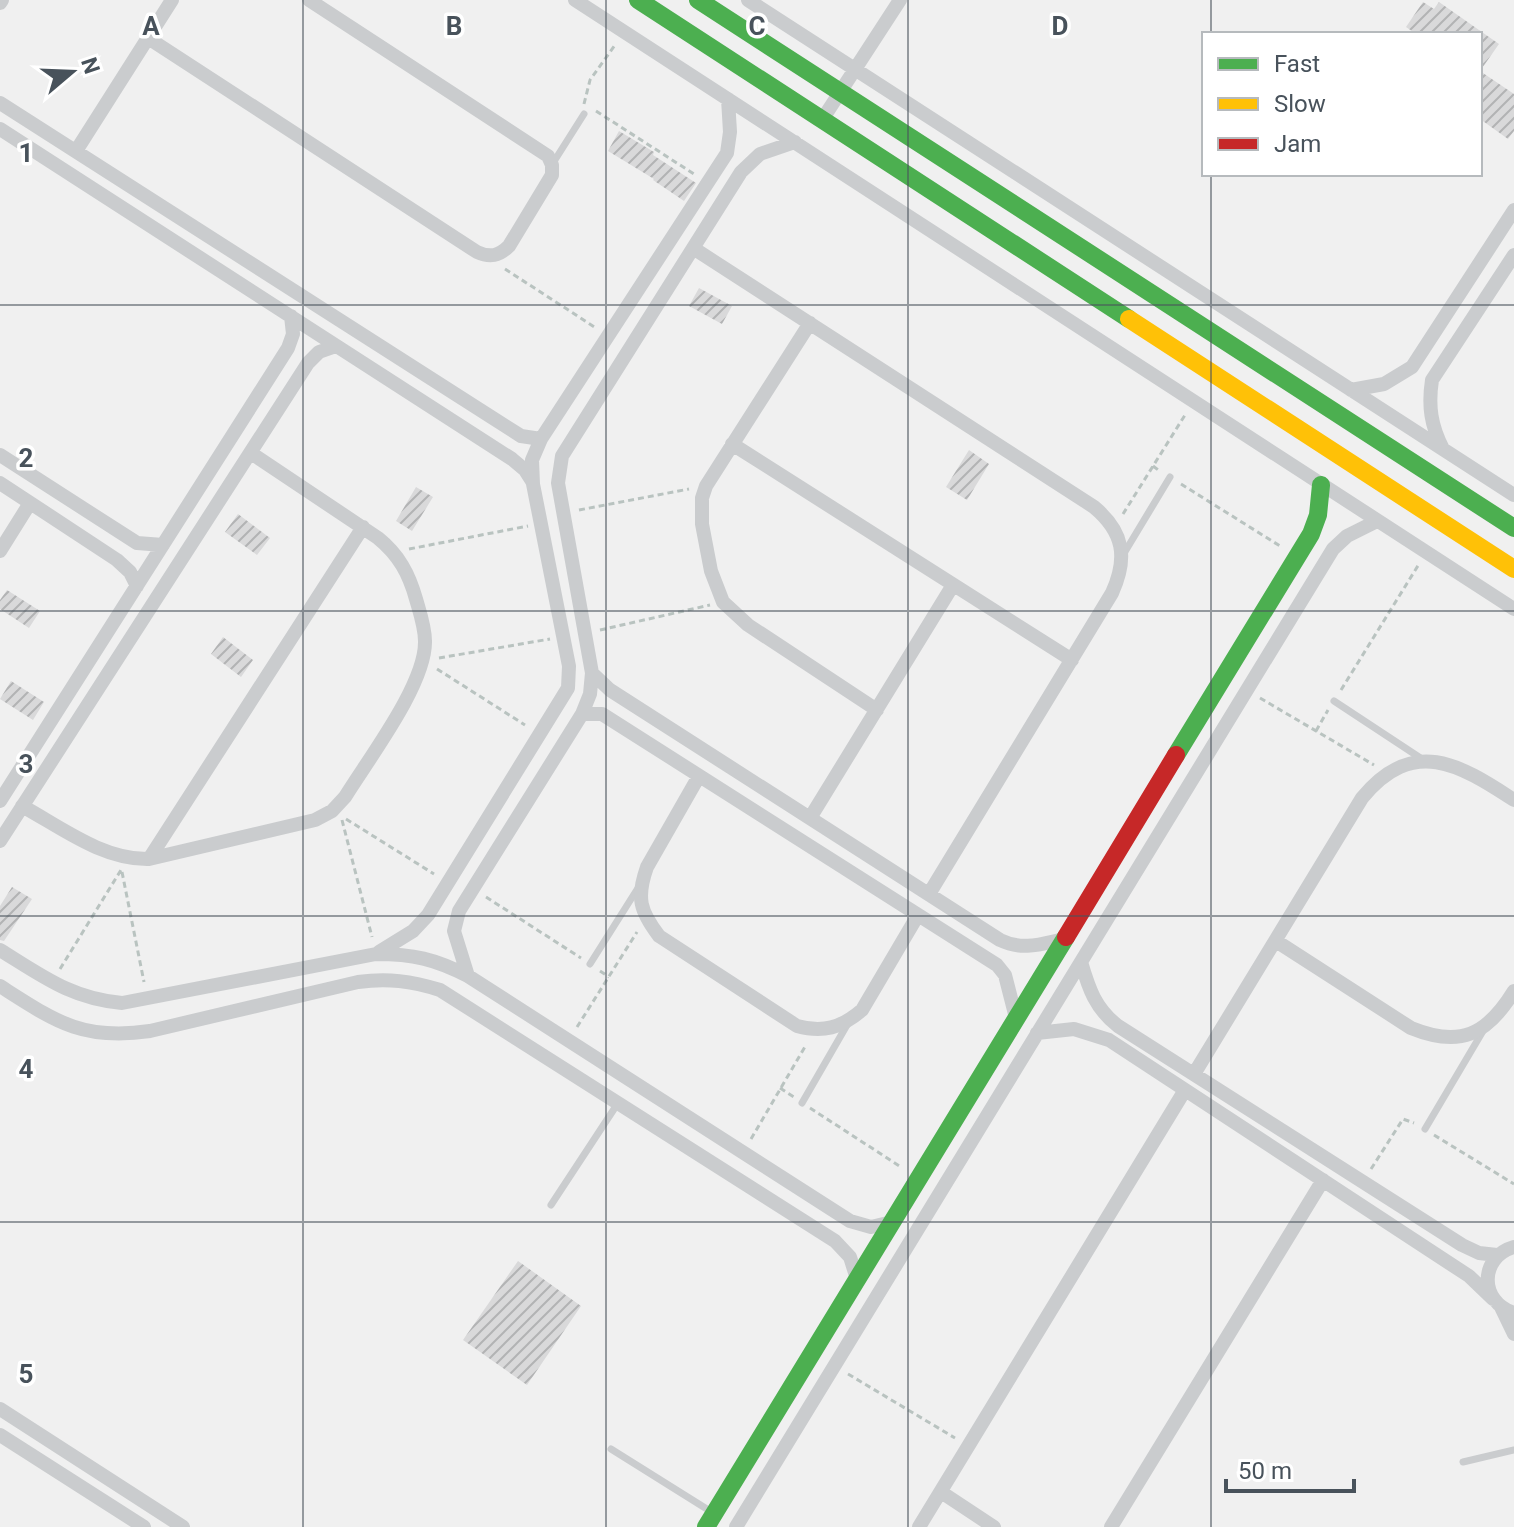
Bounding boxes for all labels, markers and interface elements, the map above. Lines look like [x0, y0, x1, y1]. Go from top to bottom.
text: A [142, 11, 160, 41]
text: B [446, 11, 462, 41]
text: C [748, 11, 766, 41]
text: D [1052, 11, 1068, 41]
north arrow [32, 32, 112, 112]
legend [1202, 32, 1482, 176]
text: Fast [1274, 50, 1320, 78]
text: N [76, 54, 105, 77]
text: Slow [1274, 90, 1326, 118]
text: Jam [1274, 130, 1321, 158]
text: 1 [19, 138, 33, 168]
text: 2 [19, 443, 33, 473]
text: 3 [19, 749, 33, 779]
text: 4 [19, 1054, 34, 1084]
text: 5 [19, 1359, 33, 1389]
scale bar [1226, 1443, 1354, 1493]
text: 50 m [1238, 1457, 1292, 1485]

